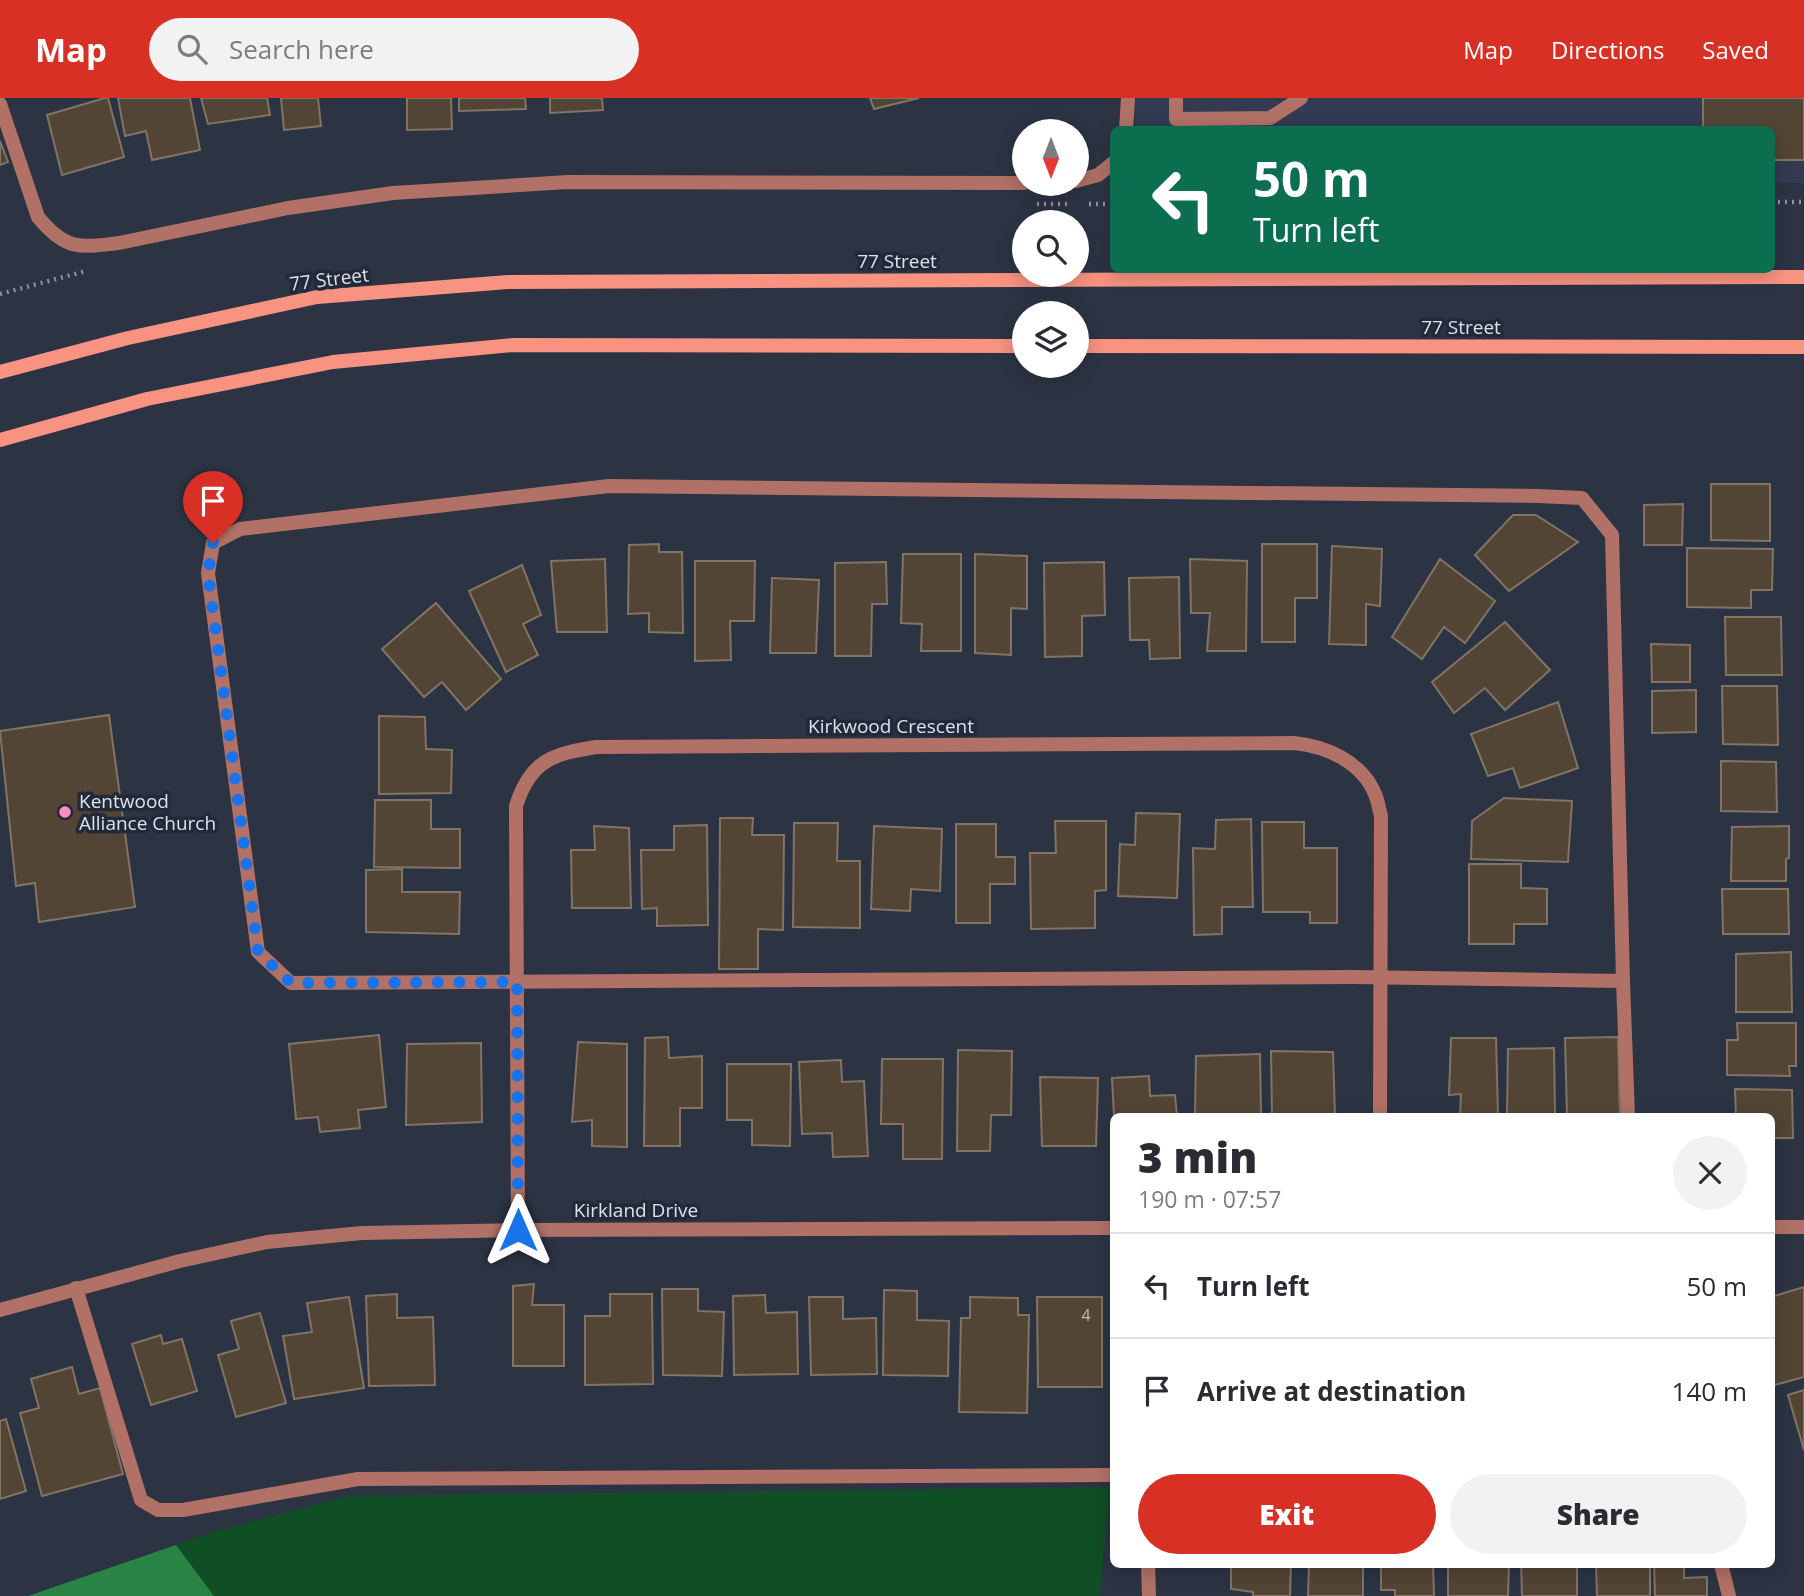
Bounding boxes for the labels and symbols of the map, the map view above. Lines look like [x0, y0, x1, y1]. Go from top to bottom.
north arrow [1012, 119, 1088, 196]
street label: 77 Street [857, 248, 937, 274]
street label: 77 Street [288, 261, 370, 297]
street label: 77 Street [1421, 314, 1501, 340]
pin [183, 471, 243, 543]
street label: Kirkwood Crescent [808, 713, 974, 739]
place label: Kentwood Alliance Church [79, 788, 216, 836]
marker: Kentwood Alliance Church [57, 804, 73, 820]
position arrow [481, 1193, 555, 1267]
street label: Kirkland Drive [574, 1197, 698, 1223]
house number: 4 [1081, 1304, 1091, 1326]

